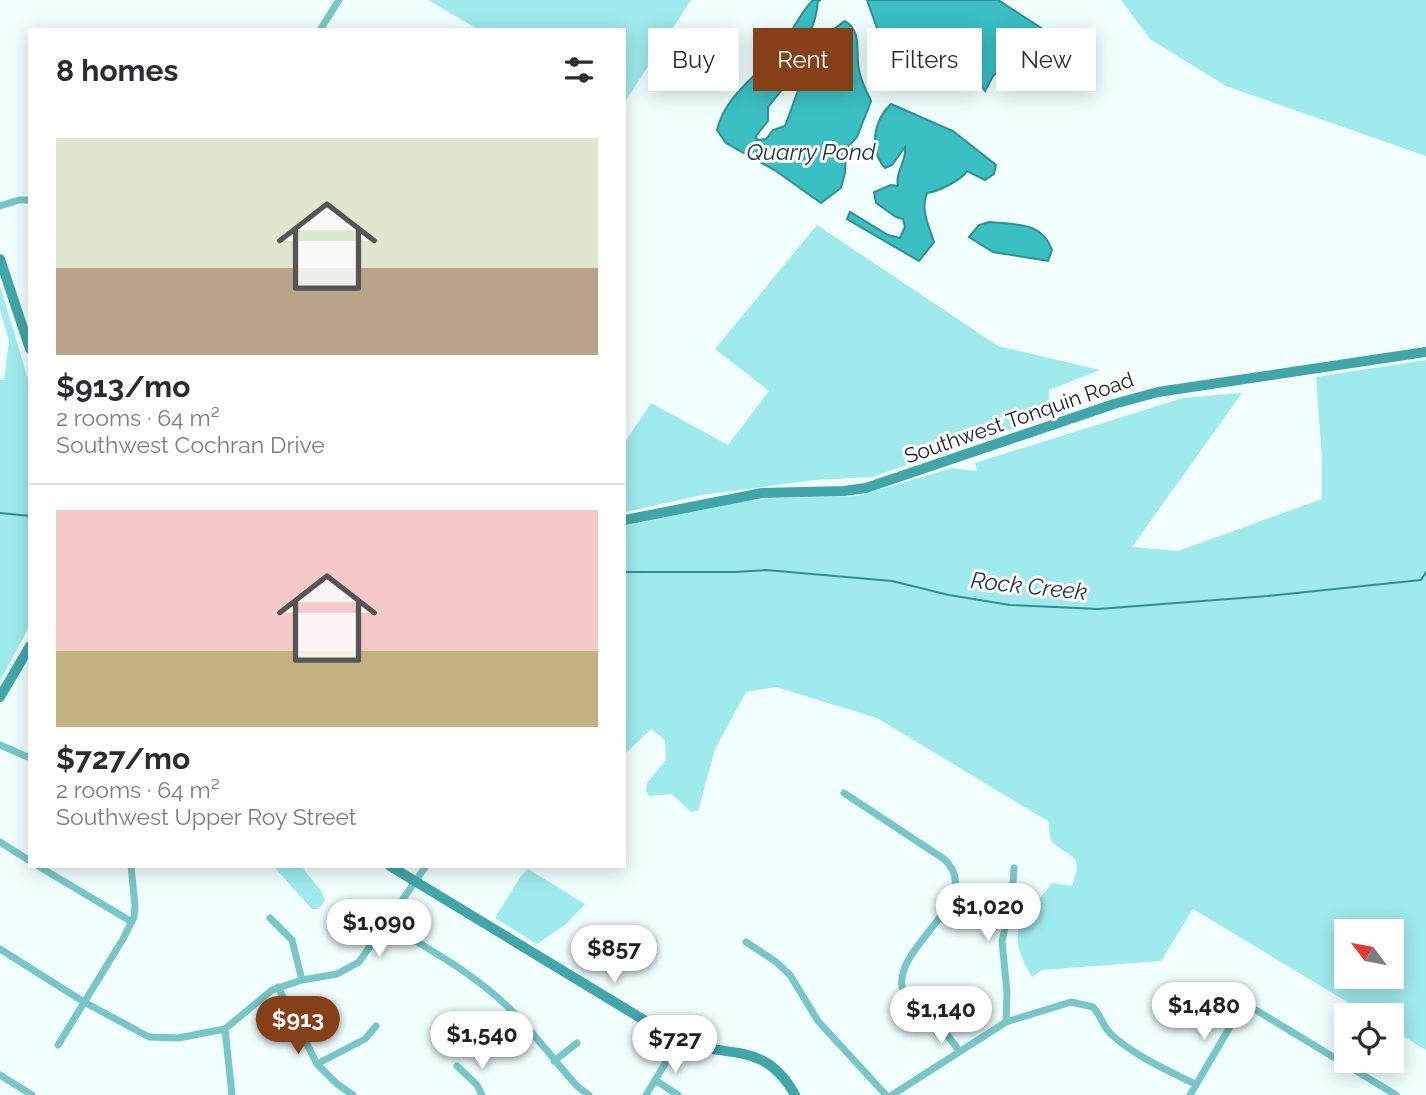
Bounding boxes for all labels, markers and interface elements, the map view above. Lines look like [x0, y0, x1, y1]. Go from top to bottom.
chip: Buy [648, 28, 739, 91]
chip: Rent [753, 28, 853, 91]
chip: Filters [867, 28, 982, 91]
chip: New [996, 28, 1096, 91]
icon: filters [560, 51, 598, 89]
text: 8 homes [56, 53, 178, 88]
water label: Quarry Pond [746, 138, 877, 165]
icon: home [264, 183, 390, 309]
street label: Southwest Tonquin Road [901, 367, 1137, 469]
text: $913/mo [56, 369, 190, 404]
text: 2 rooms · 64 m² [56, 404, 220, 431]
text: Southwest Cochran Drive [56, 431, 325, 458]
icon: home [264, 555, 390, 681]
water label: Rock Creek [969, 566, 1089, 605]
text: $727/mo [56, 741, 190, 776]
text: 2 rooms · 64 m² [56, 776, 220, 803]
text: Southwest Upper Roy Street [56, 803, 357, 830]
pin: $1,020 [931, 884, 1045, 943]
text: $1,020 [952, 892, 1024, 919]
pin: $1,090 [322, 900, 436, 959]
text: $1,090 [342, 908, 416, 935]
north arrow [1334, 919, 1404, 989]
map controls [1334, 919, 1404, 1073]
pin: $857 [573, 926, 655, 985]
text: $857 [587, 934, 641, 961]
pin: $1,480 [1147, 982, 1261, 1042]
pin: $1,140 [884, 986, 998, 1046]
text: $1,480 [1168, 991, 1240, 1018]
text: $1,140 [906, 995, 976, 1022]
pin: $913 [257, 996, 339, 1056]
button: locate [1334, 1003, 1404, 1073]
text: $913 [272, 1005, 324, 1032]
pin: $1,540 [425, 1012, 539, 1071]
pin: $727 [634, 1016, 716, 1075]
text: $1,540 [446, 1020, 518, 1047]
text: $727 [648, 1024, 702, 1051]

